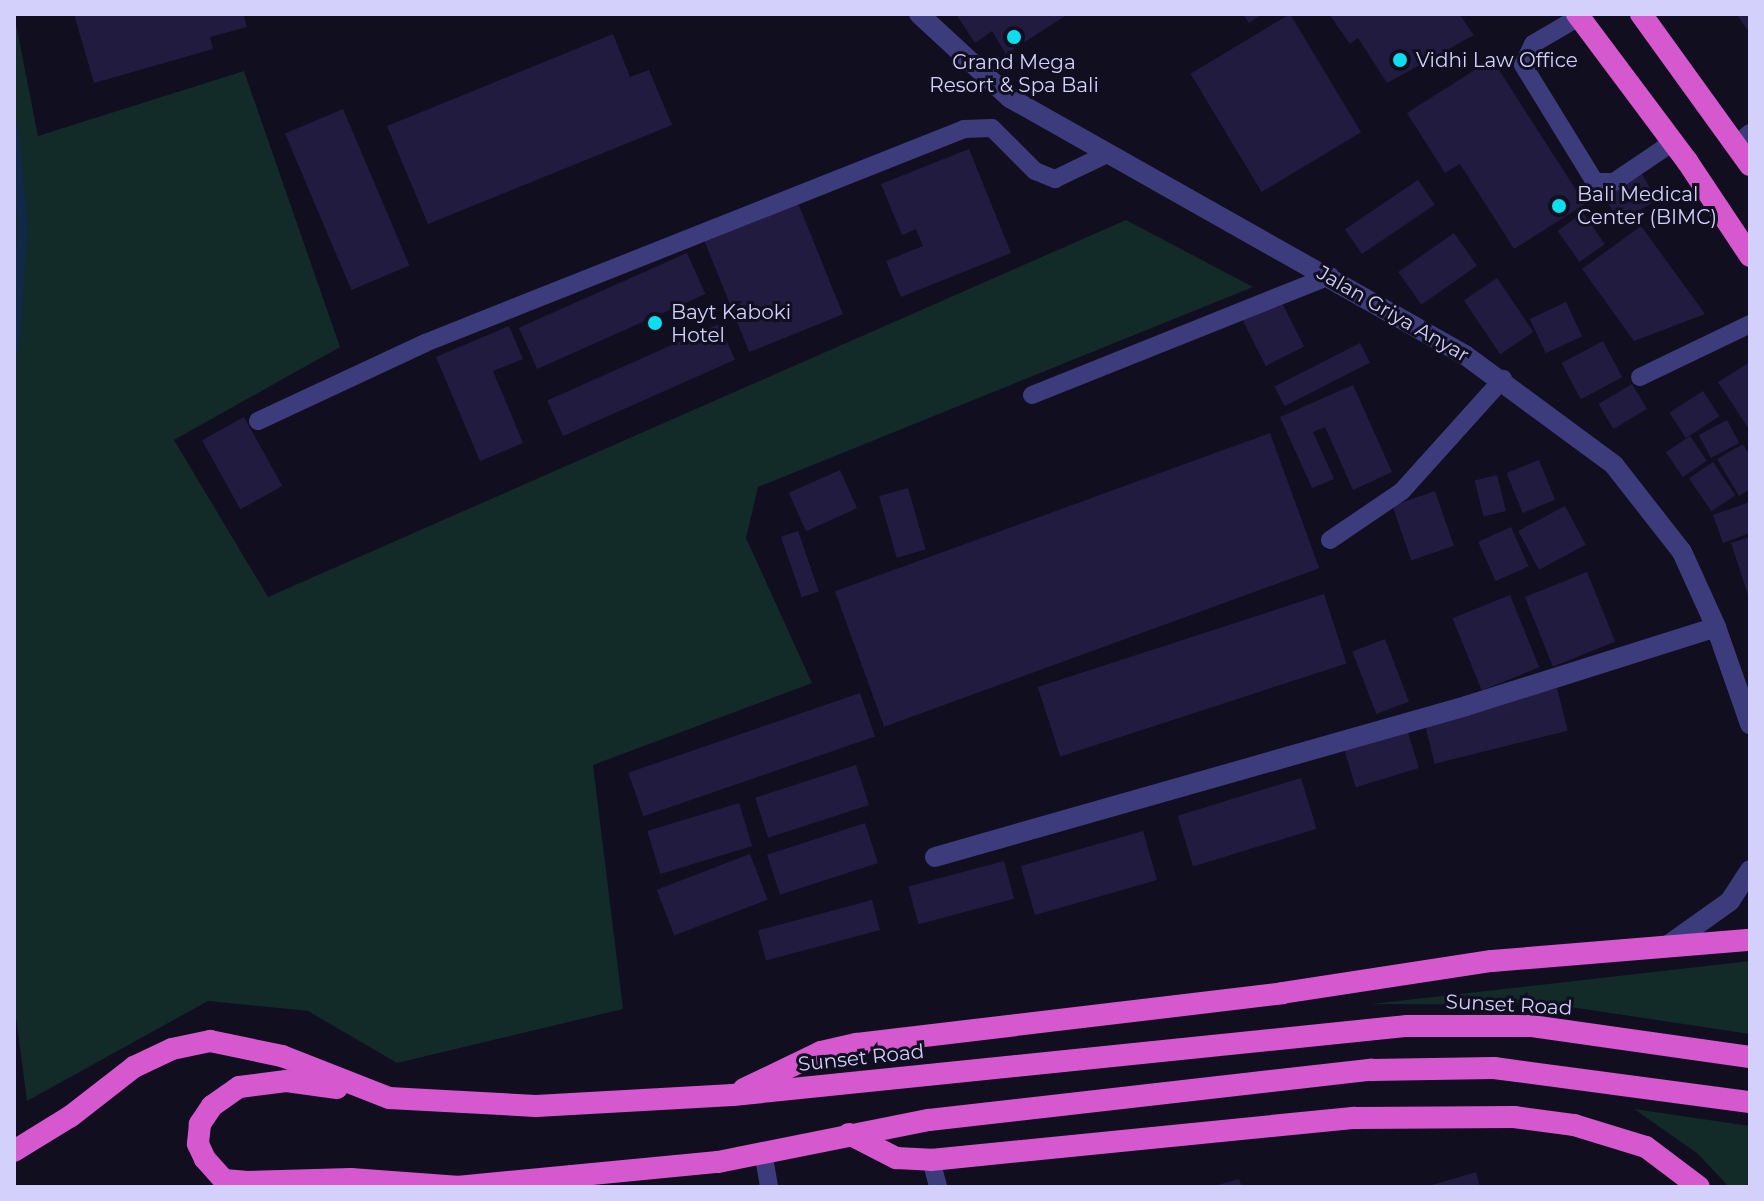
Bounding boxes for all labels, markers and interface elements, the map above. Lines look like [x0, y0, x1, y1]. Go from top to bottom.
marker: Grand Mega Resort & Spa Bali [1005, 28, 1023, 46]
place label: Vidhi Law Office [1416, 48, 1578, 72]
place label: Grand Mega Resort & Spa Bali [929, 50, 1099, 97]
marker: Vidhi Law Office [1391, 51, 1409, 69]
place label: Bali Medical Center (BIMC) [1577, 182, 1717, 229]
marker: Bali Medical Center (BIMC) [1548, 195, 1570, 217]
street label: Jalan Griya Anyar [1313, 261, 1473, 367]
place label: Bayt Kaboki Hotel [671, 300, 791, 347]
marker: Bayt Kaboki Hotel [646, 314, 664, 332]
street label: Sunset Road [1445, 990, 1573, 1020]
street label: Sunset Road [797, 1039, 925, 1077]

